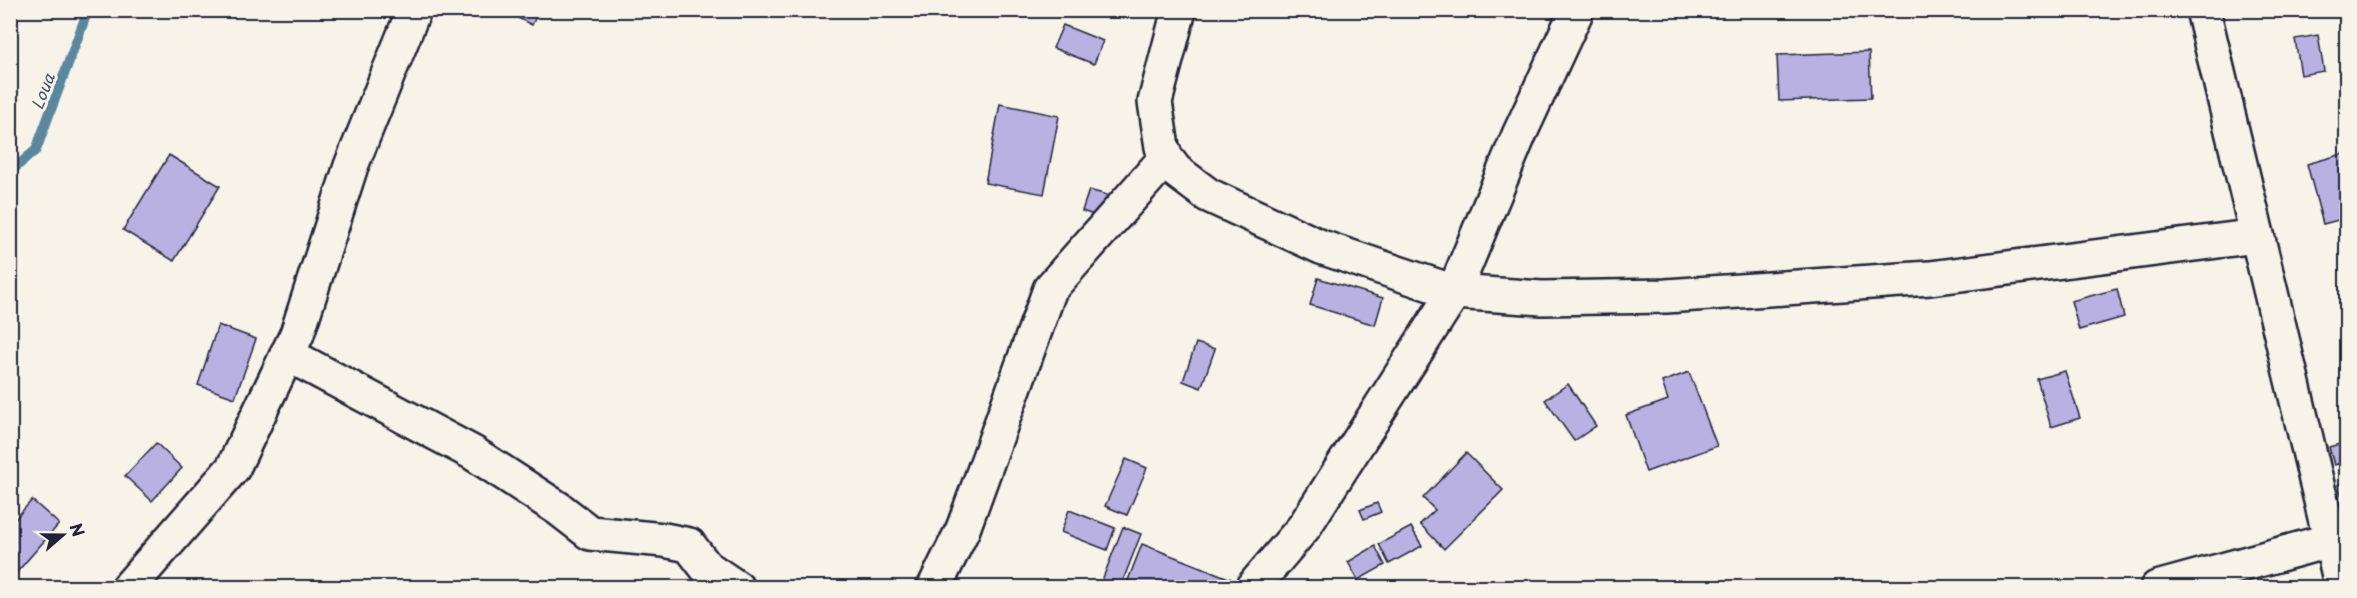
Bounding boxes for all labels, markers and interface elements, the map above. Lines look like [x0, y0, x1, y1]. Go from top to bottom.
water label: Loua [24, 69, 60, 112]
north arrow [33, 505, 93, 565]
text: N [65, 519, 91, 540]

